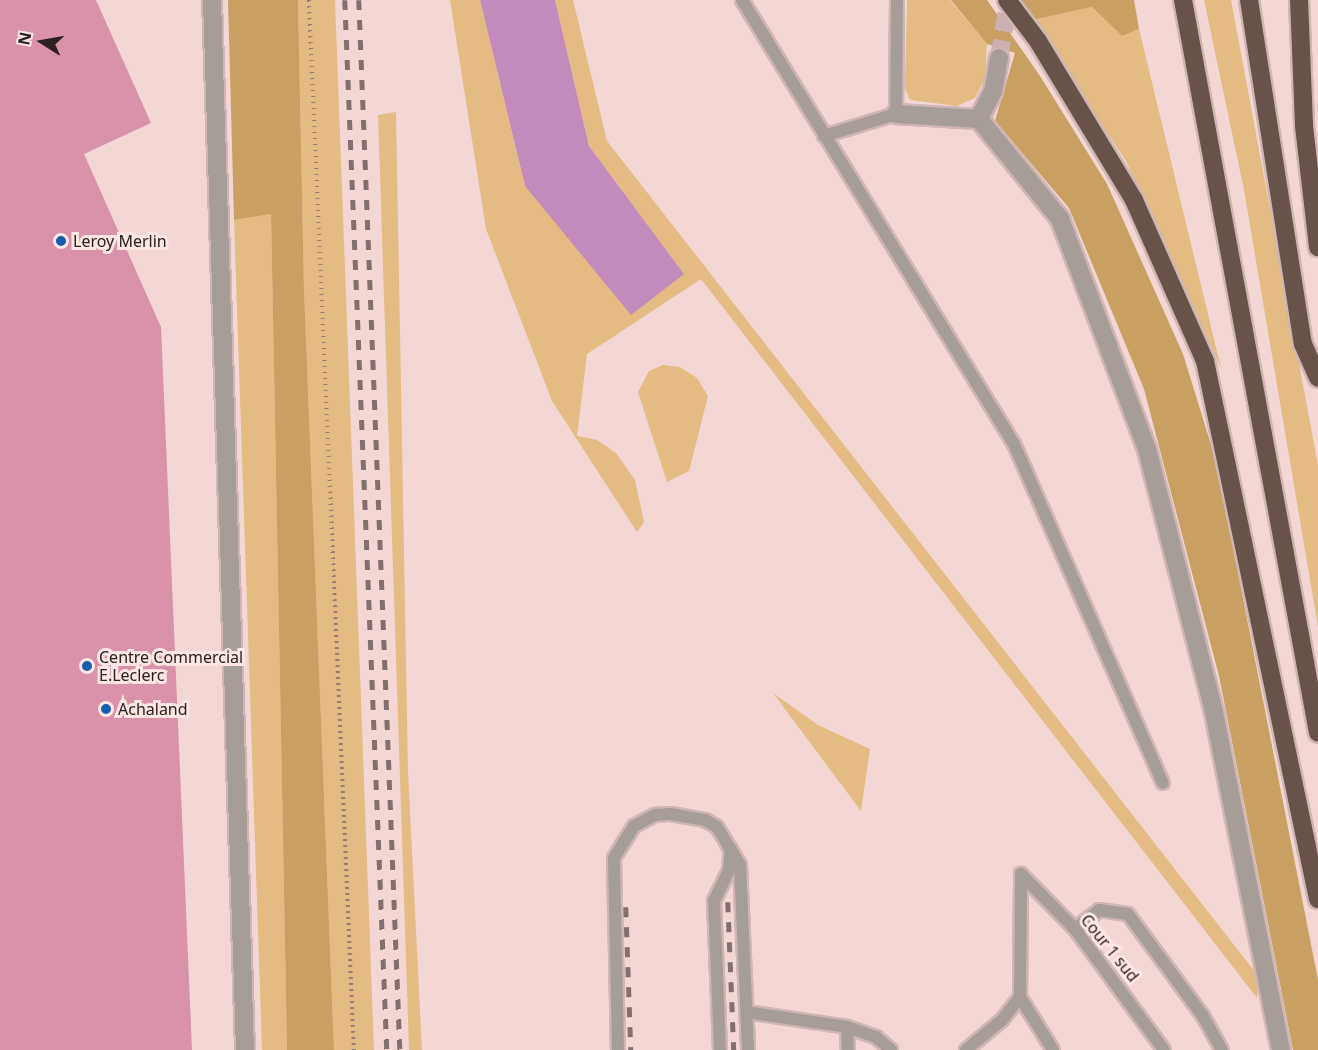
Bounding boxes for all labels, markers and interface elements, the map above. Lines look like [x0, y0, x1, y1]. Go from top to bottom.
north arrow [12, 12, 72, 72]
text: N [12, 30, 36, 47]
place label: Leroy Merlin [73, 231, 167, 251]
marker: Leroy Merlin [54, 234, 68, 248]
place label: Centre Commercial E.Leclerc [99, 647, 243, 685]
marker: Centre Commercial E.Leclerc [80, 659, 94, 673]
place label: Achaland [118, 699, 188, 719]
marker: Achaland [99, 702, 113, 716]
street label: Cour 1 sud [1077, 910, 1143, 986]

